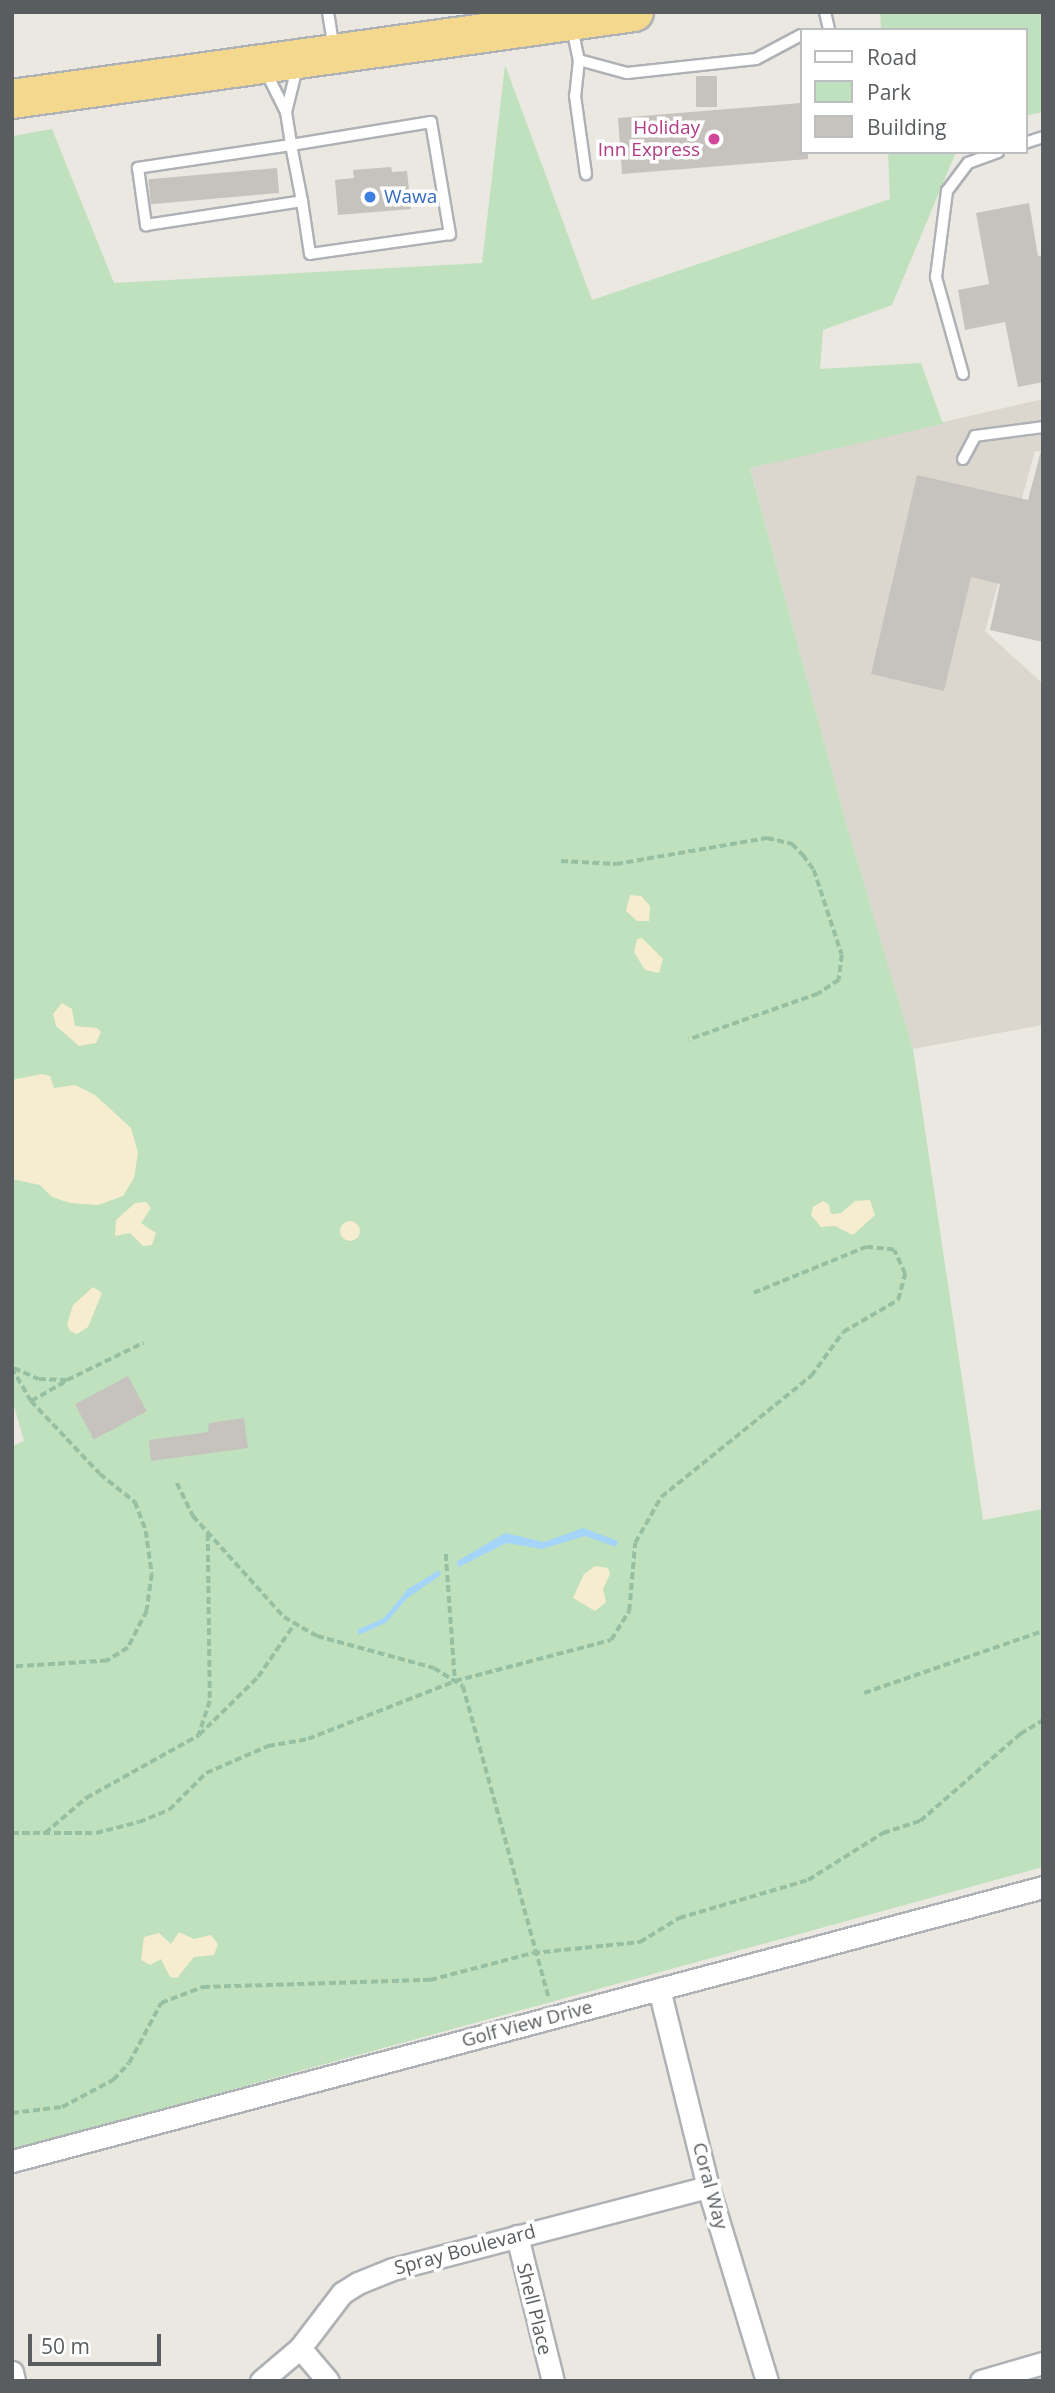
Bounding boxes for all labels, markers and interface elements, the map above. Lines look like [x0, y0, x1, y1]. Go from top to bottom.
legend [800, 28, 1027, 154]
text: Road [867, 43, 917, 71]
text: Park [867, 78, 911, 106]
text: Building [867, 113, 946, 141]
place label: Holiday Inn Express [598, 117, 700, 161]
marker: Holiday Inn Express [706, 131, 722, 147]
place label: Wawa [384, 186, 437, 208]
marker: Wawa [362, 189, 378, 205]
street label: Golf View Drive [459, 1996, 595, 2052]
street label: Coral Way [687, 2140, 733, 2232]
street label: Spray Boulevard [392, 2220, 538, 2280]
street label: Shell Place [512, 2261, 556, 2357]
scale bar [32, 2320, 164, 2364]
text: 50 m [41, 2332, 90, 2360]

